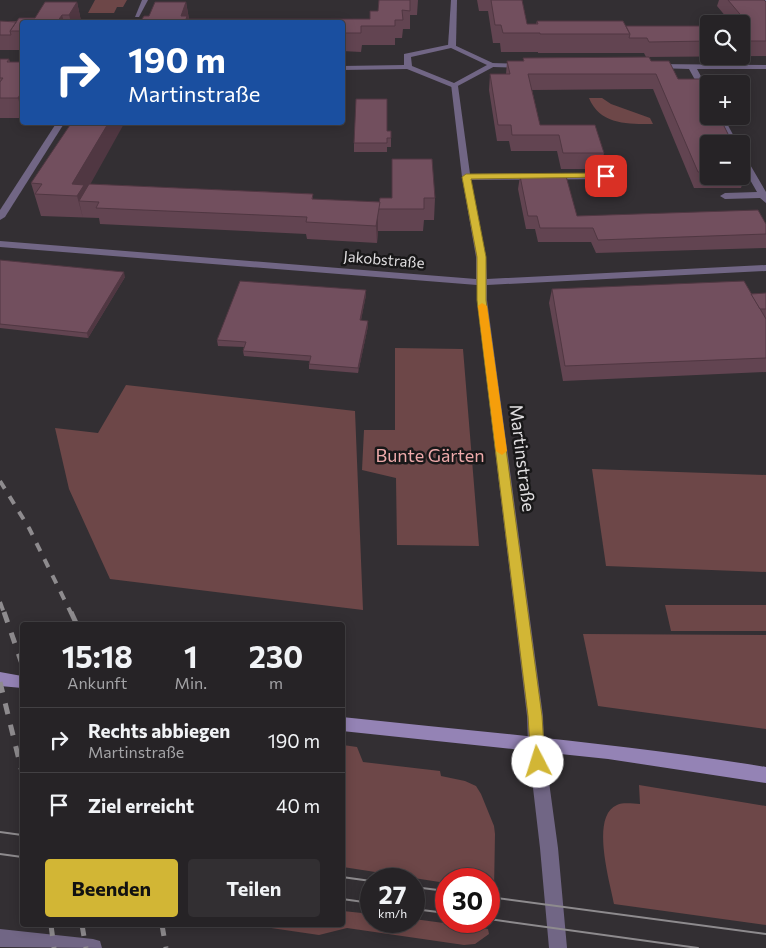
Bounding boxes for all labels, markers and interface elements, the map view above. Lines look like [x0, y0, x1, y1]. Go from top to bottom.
map controls [700, 15, 750, 185]
button: search [700, 15, 750, 65]
text: 190 m [128, 37, 226, 80]
icon: right [45, 40, 110, 105]
button: + [700, 75, 750, 125]
text: Martinstraße [128, 80, 260, 107]
button: − [700, 135, 750, 185]
pin [585, 155, 627, 197]
icon: arrive [592, 162, 620, 190]
street label: Jakobstraße [343, 246, 425, 272]
street label: Martinstraße [505, 403, 541, 513]
park label: Bunte Gärten [376, 444, 484, 466]
text: 15:18 [62, 637, 133, 674]
text: 1 [184, 637, 198, 674]
text: 230 [249, 637, 303, 674]
text: Ankunft [67, 673, 127, 692]
text: Min. [175, 673, 207, 692]
text: m [269, 673, 283, 692]
text: Rechts abbiegen [88, 719, 230, 742]
icon: right [45, 726, 73, 754]
text: 190 m [268, 729, 320, 752]
position arrow [511, 735, 563, 787]
text: Martinstraße [88, 742, 184, 761]
icon: arrive [45, 791, 73, 819]
text: Ziel erreicht [88, 794, 194, 817]
text: 40 m [276, 794, 320, 817]
button: Beenden [45, 859, 178, 917]
button: Teilen [188, 859, 320, 917]
speed limit sign: 30 [435, 868, 500, 933]
text: 27 [379, 879, 406, 909]
text: km/h [378, 906, 407, 920]

